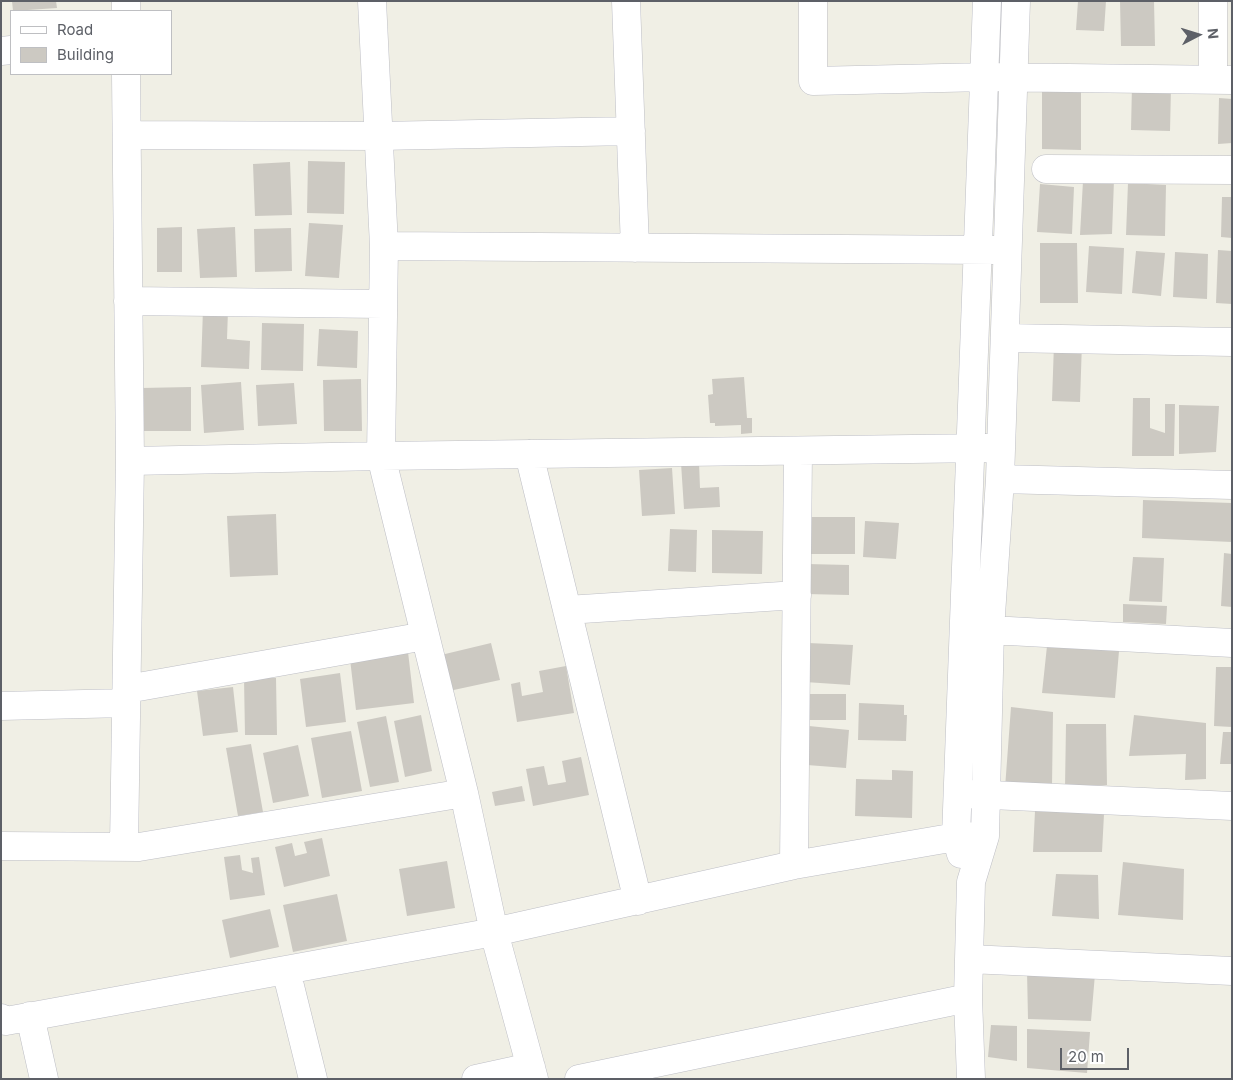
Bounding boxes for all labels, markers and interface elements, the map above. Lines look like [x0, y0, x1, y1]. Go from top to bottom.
legend [10, 10, 172, 75]
north arrow [1173, 10, 1223, 60]
text: Road [57, 20, 93, 39]
text: N [1205, 28, 1222, 40]
text: Building [57, 45, 114, 64]
scale bar [1063, 1038, 1132, 1070]
text: 20 m [1068, 1047, 1104, 1066]

